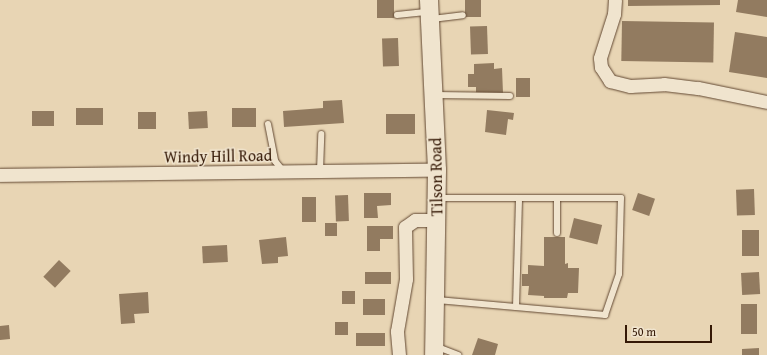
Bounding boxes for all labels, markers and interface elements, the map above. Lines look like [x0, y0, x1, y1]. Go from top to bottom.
street label: Tilson Road [426, 138, 446, 216]
street label: Windy Hill Road [164, 145, 272, 167]
scale bar [627, 317, 714, 343]
text: 50 m [632, 323, 656, 340]

